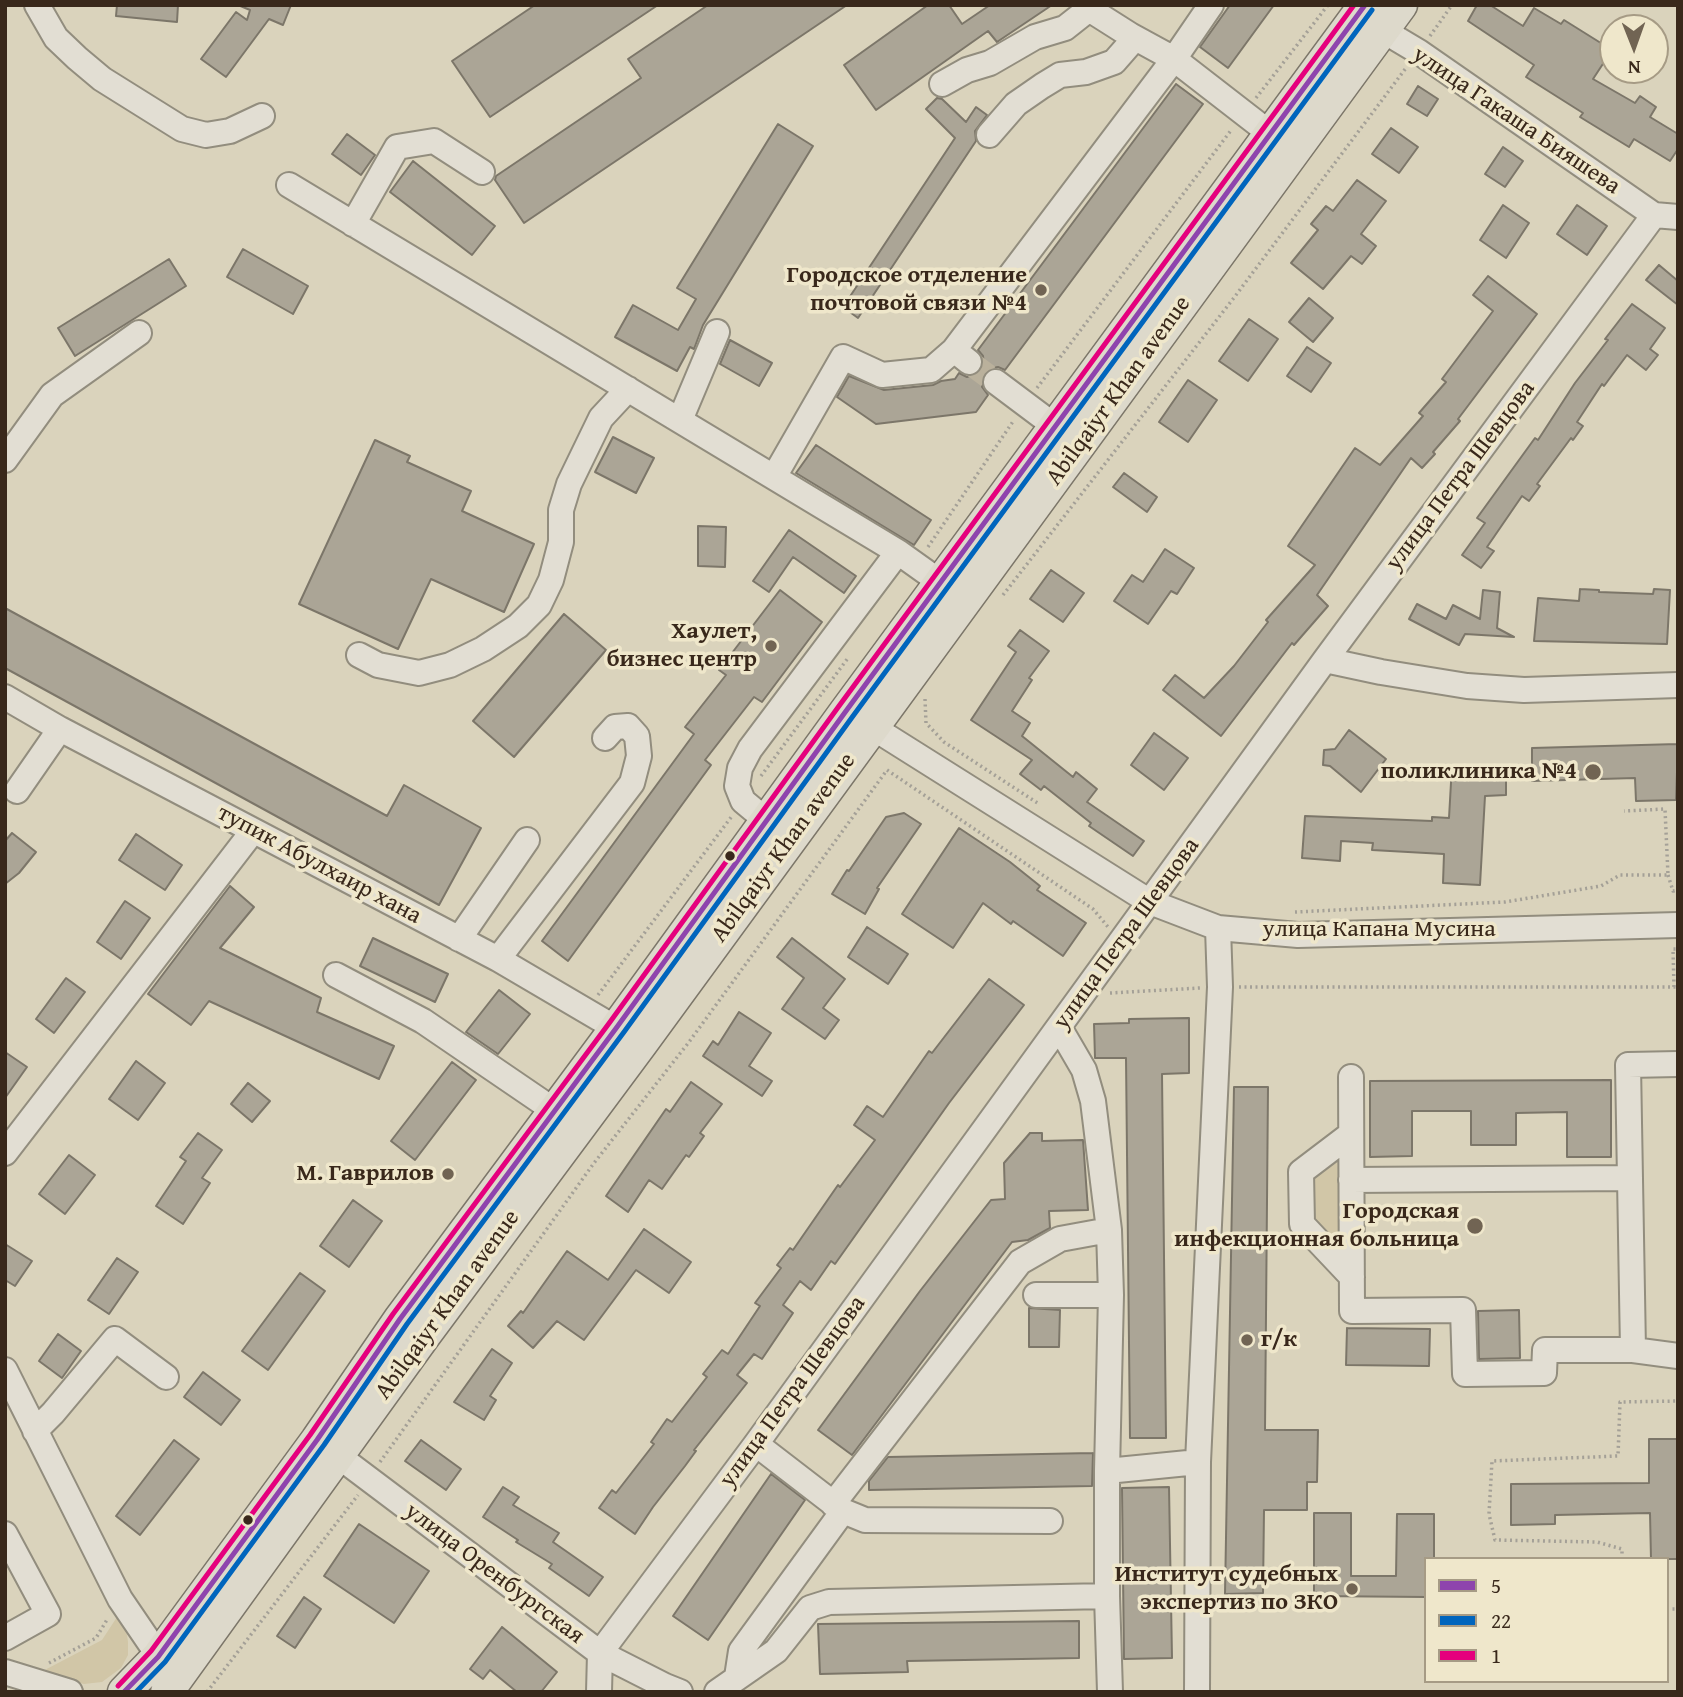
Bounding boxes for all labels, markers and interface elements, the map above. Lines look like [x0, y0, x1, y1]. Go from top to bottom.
north arrow [1599, 14, 1669, 84]
street label: улица Гакаша Бияшева [1407, 41, 1625, 201]
text: N [1628, 54, 1641, 82]
place label: Городское отделение почтовой связи №4 [787, 262, 1027, 318]
marker: Городское отделение почтовой связи №4 [1033, 282, 1049, 298]
street label: Abilqaiyr Khan avenue [1041, 291, 1197, 491]
street label: улица Петра Шевцова [1380, 375, 1542, 577]
place label: Хаулет, бизнес центр [606, 618, 757, 674]
marker: Хаулет, бизнес центр [763, 638, 779, 654]
street label: Abilqaiyr Khan avenue [706, 748, 862, 948]
place label: поликлиника №4 [1381, 758, 1577, 786]
marker: поликлиника №4 [1583, 762, 1603, 782]
street label: тупик Абулхаир хана [212, 799, 426, 931]
street label: улица Петра Шевцова [1048, 832, 1206, 1036]
unlabelled marker [723, 849, 737, 863]
street label: улица Капана Мусина [1262, 916, 1496, 944]
place label: М. Гаврилов [296, 1160, 434, 1188]
marker: М. Гаврилов [440, 1166, 456, 1182]
place label: Городская инфекционная больница [1174, 1198, 1459, 1254]
street label: Abilqaiyr Khan avenue [370, 1205, 526, 1405]
marker: Городская инфекционная больница [1465, 1216, 1485, 1236]
street label: улица Петра Шевцова [714, 1290, 872, 1494]
place label: г/к [1261, 1326, 1297, 1354]
marker: г/к [1239, 1332, 1255, 1348]
street label: улица Оренбургская [399, 1497, 589, 1651]
unlabelled marker [241, 1513, 255, 1527]
legend [1424, 1557, 1669, 1683]
place label: Институт судебных экспертиз по ЗКО [1115, 1561, 1338, 1617]
text: 5 [1491, 1570, 1501, 1601]
marker: Институт судебных экспертиз по ЗКО [1344, 1581, 1360, 1597]
text: 22 [1491, 1605, 1511, 1636]
text: 1 [1491, 1640, 1501, 1671]

